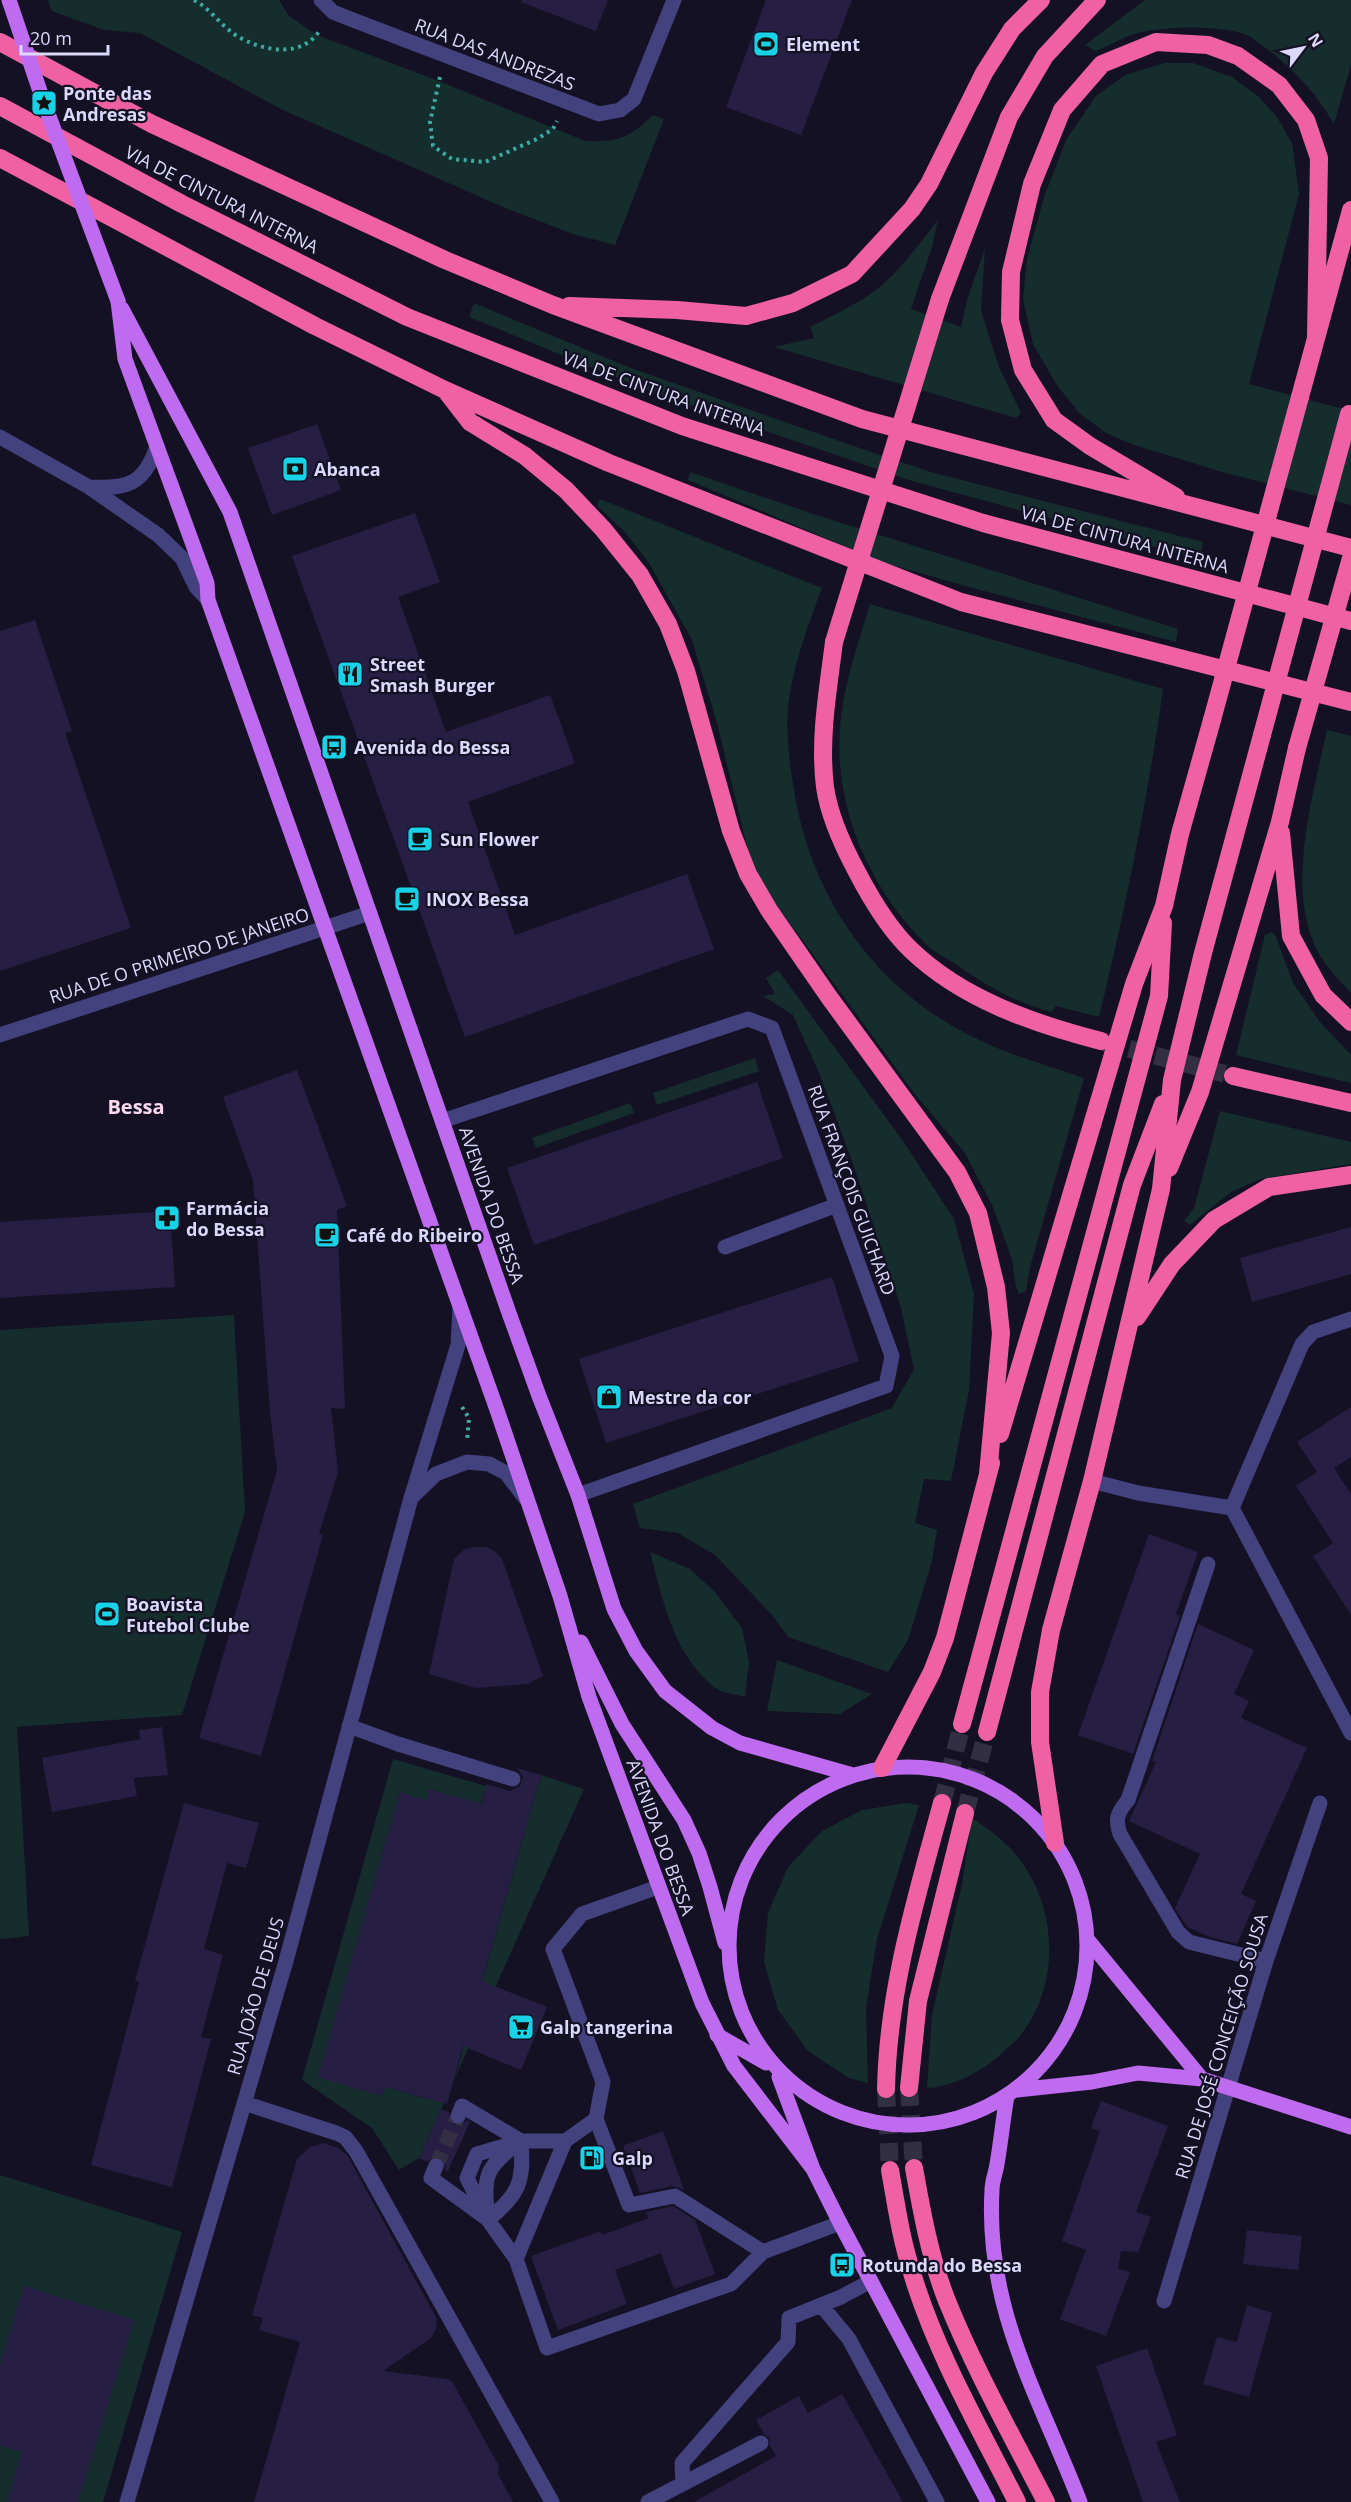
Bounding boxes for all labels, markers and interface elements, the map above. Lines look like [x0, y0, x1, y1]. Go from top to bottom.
street label: RUA DAS ANDREZAS [411, 12, 579, 96]
scale bar [21, 18, 108, 56]
north arrow [1273, 18, 1333, 78]
text: 20 m [30, 26, 72, 50]
sports icon: Element [751, 29, 781, 59]
text: N [1303, 29, 1328, 51]
place label: Element [786, 32, 860, 56]
place label: Ponte das Andresas [63, 81, 152, 126]
place icon: Ponte das Andresas [29, 88, 59, 118]
street label: VIA DE CINTURA INTERNA [121, 140, 323, 259]
street label: VIA DE CINTURA INTERNA [559, 345, 769, 441]
bank icon: Abanca [280, 454, 310, 484]
place label: Abanca [314, 457, 381, 481]
street label: VIA DE CINTURA INTERNA [1018, 500, 1232, 578]
place label: Street Smash Burger [370, 652, 495, 697]
restaurant icon: Street Smash Burger [335, 659, 365, 689]
bus stop icon: Avenida do Bessa [319, 732, 349, 762]
place label: Avenida do Bessa [354, 735, 510, 759]
cafe icon: Sun Flower [405, 824, 435, 854]
place label: Sun Flower [440, 827, 539, 851]
cafe icon: INOX Bessa [392, 884, 422, 914]
place label: INOX Bessa [426, 887, 529, 911]
street label: RUA DE O PRIMEIRO DE JANEIRO [46, 902, 312, 1008]
street label: RUA FRANÇOIS GUICHARD [803, 1082, 901, 1298]
district label: Bessa [107, 1093, 165, 1120]
street label: AVENIDA DO BESSA [454, 1123, 530, 1287]
place label: Farmácia do Bessa [186, 1196, 269, 1241]
pharmacy icon: Farmácia do Bessa [152, 1203, 182, 1233]
cafe icon: Café do Ribeiro [312, 1220, 342, 1250]
place label: Café do Ribeiro [346, 1223, 482, 1247]
shop icon: Mestre da cor [594, 1382, 624, 1412]
place label: Mestre da cor [628, 1385, 751, 1409]
place label: Boavista Futebol Clube [126, 1592, 250, 1637]
sports icon: Boavista Futebol Clube [92, 1599, 122, 1629]
street label: AVENIDA DO BESSA [622, 1756, 701, 1919]
street label: RUA DE JOSÉ CONCEIÇÃO SOUSA [1169, 1910, 1273, 2182]
street label: RUA JOÃO DE DEUS [221, 1914, 289, 2078]
supermarket icon: Galp tangerina [506, 2012, 536, 2042]
place label: Galp tangerina [540, 2015, 673, 2039]
fuel station icon: Galp [577, 2143, 607, 2173]
place label: Galp [612, 2146, 653, 2170]
bus stop icon: Rotunda do Bessa [827, 2250, 857, 2280]
place label: Rotunda do Bessa [862, 2253, 1022, 2277]

